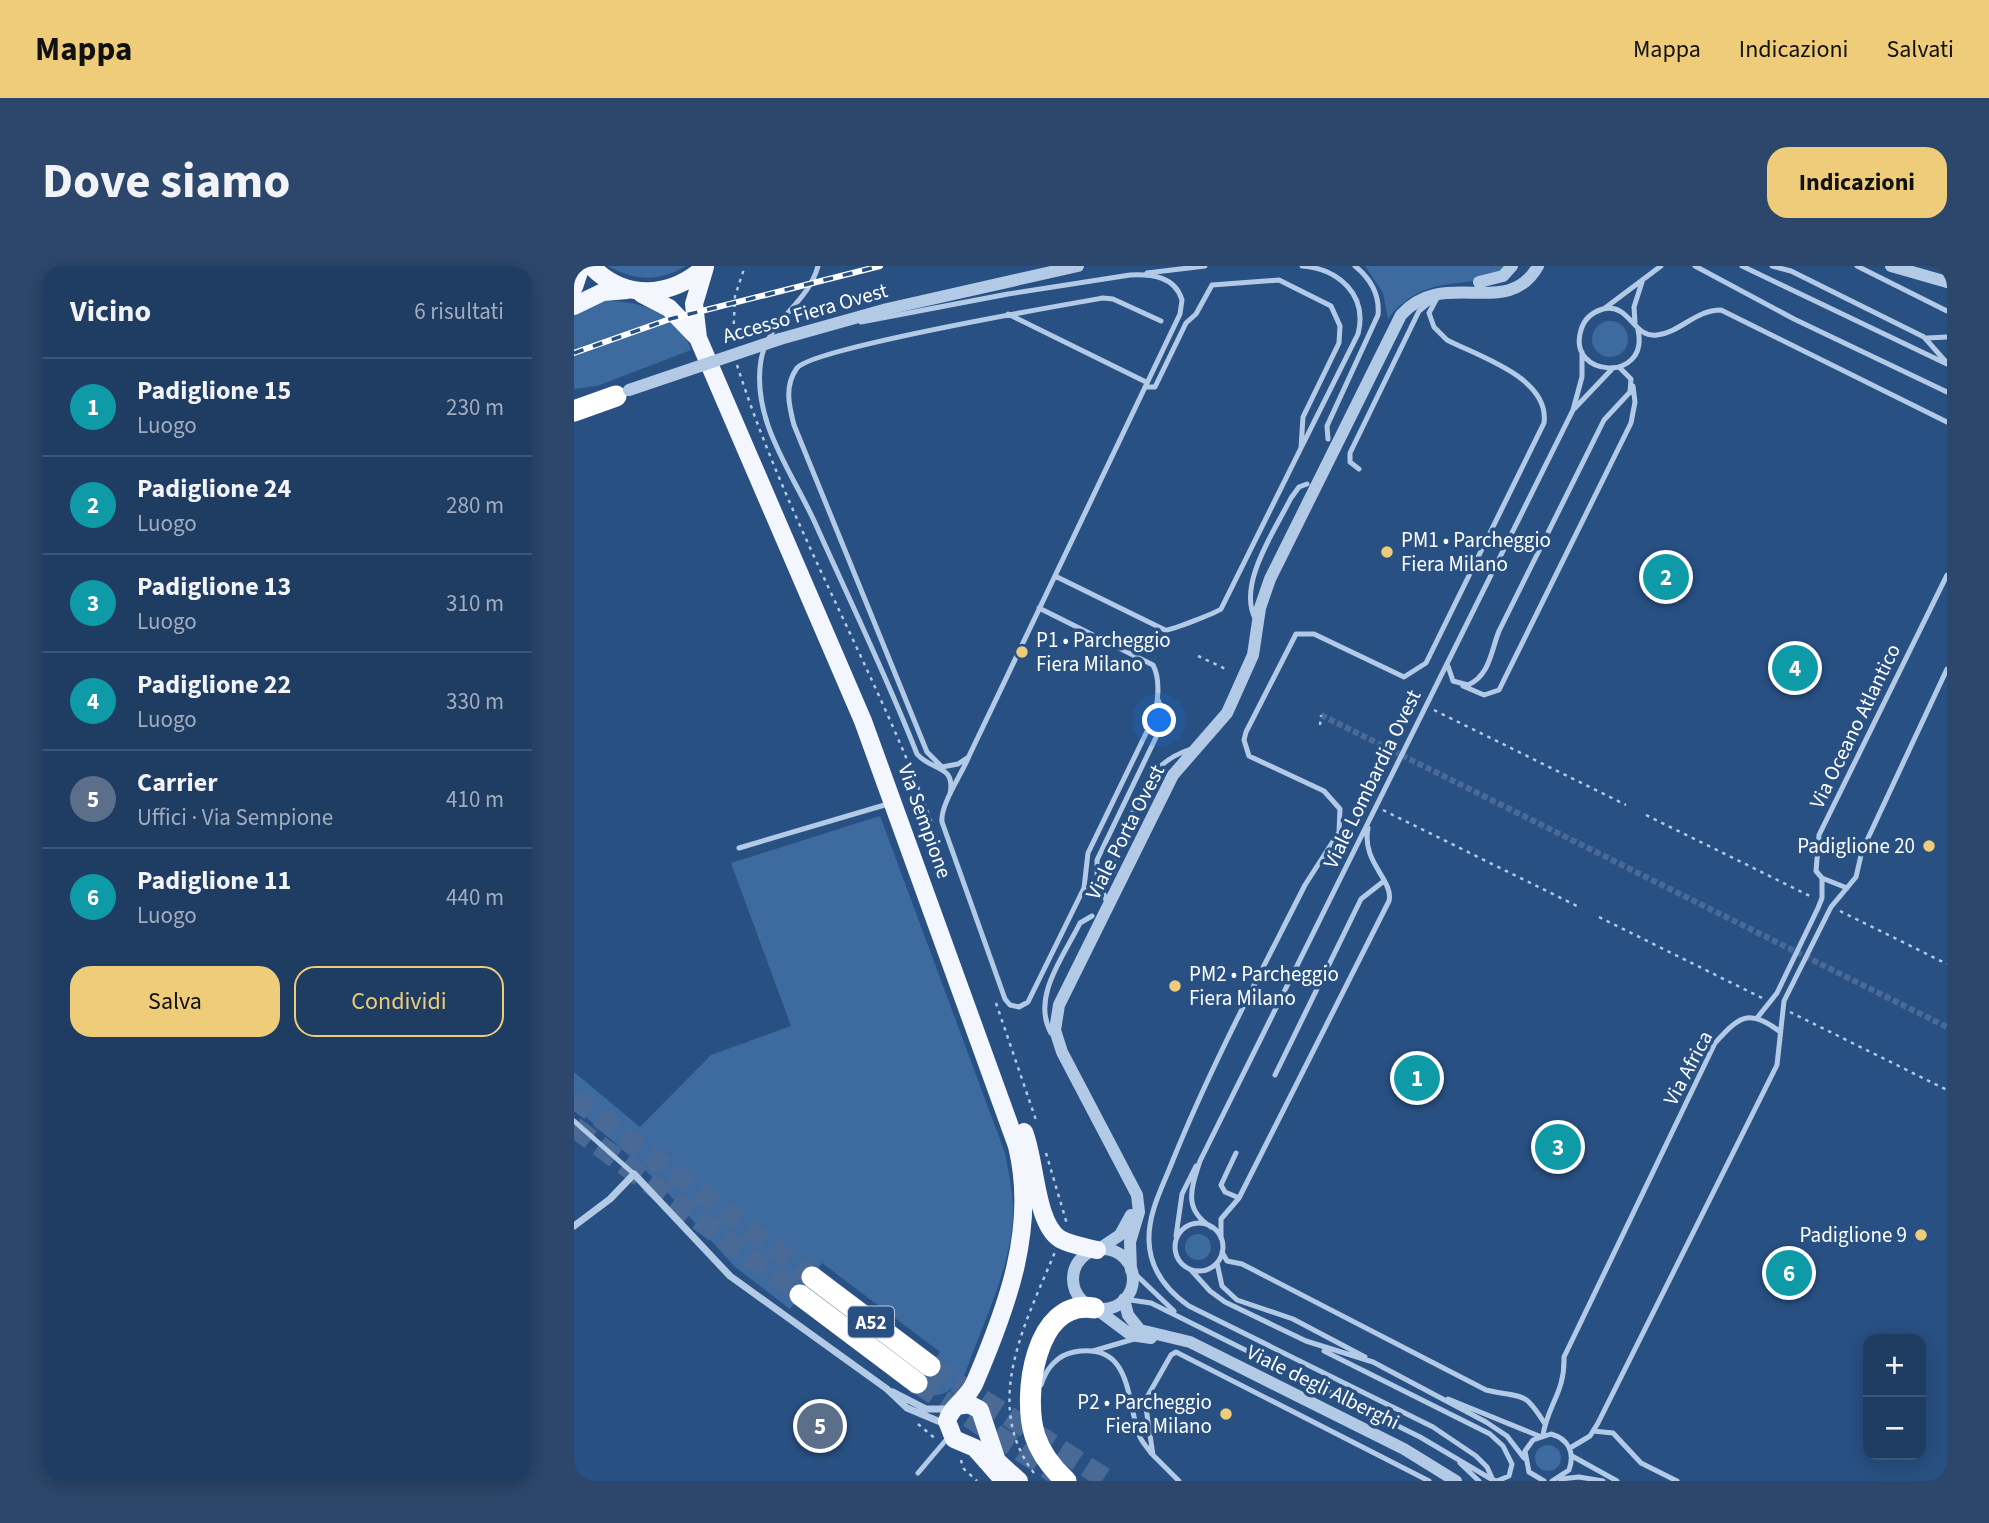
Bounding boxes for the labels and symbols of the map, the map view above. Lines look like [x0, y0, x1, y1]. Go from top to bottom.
street label: Accesso Fiera Ovest [719, 275, 891, 351]
place label: PM1 • Parcheggio Fiera Milano [1401, 525, 1551, 579]
marker: PM1 • Parcheggio Fiera Milano [1379, 544, 1395, 560]
pin: 2 [1643, 551, 1689, 603]
place label: P1 • Parcheggio Fiera Milano [1036, 625, 1171, 679]
street label: Via Oceano Atlantico [1802, 639, 1908, 813]
pin: 4 [1772, 642, 1818, 694]
marker: P1 • Parcheggio Fiera Milano [1014, 644, 1030, 660]
street label: Viale Lombardia Ovest [1316, 685, 1428, 873]
your location [1142, 703, 1176, 737]
street label: Viale Porta Ovest [1078, 759, 1172, 905]
street label: Via Sempione [890, 760, 960, 882]
place label: Padiglione 20 [1797, 831, 1915, 861]
marker: Padiglione 20 [1921, 838, 1937, 854]
place label: PM2 • Parcheggio Fiera Milano [1189, 959, 1339, 1013]
marker: PM2 • Parcheggio Fiera Milano [1167, 978, 1183, 994]
street label: Via Africa [1656, 1025, 1720, 1111]
pin: 1 [1394, 1052, 1440, 1104]
pin: 3 [1535, 1121, 1581, 1173]
place label: Padiglione 9 [1800, 1220, 1907, 1250]
marker: Padiglione 9 [1913, 1227, 1929, 1243]
pin: 6 [1766, 1247, 1812, 1299]
road number: A52 [848, 1306, 894, 1338]
street label: Viale degli Alberghi [1241, 1337, 1405, 1437]
place label: P2 • Parcheggio Fiera Milano [1077, 1387, 1212, 1441]
pin: 5 [797, 1400, 843, 1452]
marker: P2 • Parcheggio Fiera Milano [1218, 1406, 1234, 1422]

